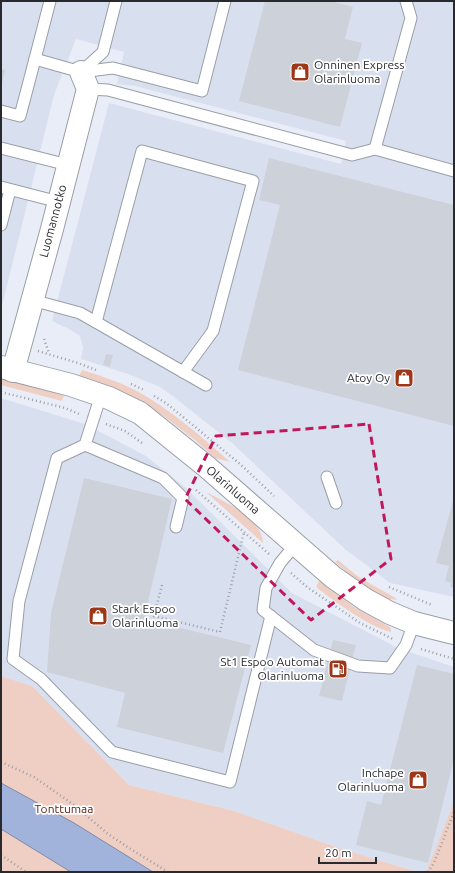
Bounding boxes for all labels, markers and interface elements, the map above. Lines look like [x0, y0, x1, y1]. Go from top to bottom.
place label: Onninen Express Olarinluoma [314, 58, 405, 85]
shop icon: Onninen Express Olarinluoma [289, 61, 311, 83]
street label: Luomannotko [37, 183, 68, 259]
shop icon: Atoy Oy [393, 367, 415, 389]
place label: Atoy Oy [347, 371, 390, 384]
street label: Olarinluoma [204, 463, 263, 516]
place label: Stark Espoo Olarinluoma [112, 602, 179, 629]
shop icon: Stark Espoo Olarinluoma [87, 605, 109, 627]
place label: St1 Espoo Automat Olarinluoma [220, 655, 324, 682]
fuel station icon: St1 Espoo Automat Olarinluoma [327, 658, 349, 680]
place label: Inchape Olarinluoma [337, 766, 404, 793]
shop icon: Inchape Olarinluoma [407, 769, 429, 791]
park label: Tonttumaa [35, 802, 93, 815]
scale bar [319, 839, 376, 865]
text: 20 m [325, 846, 352, 859]

